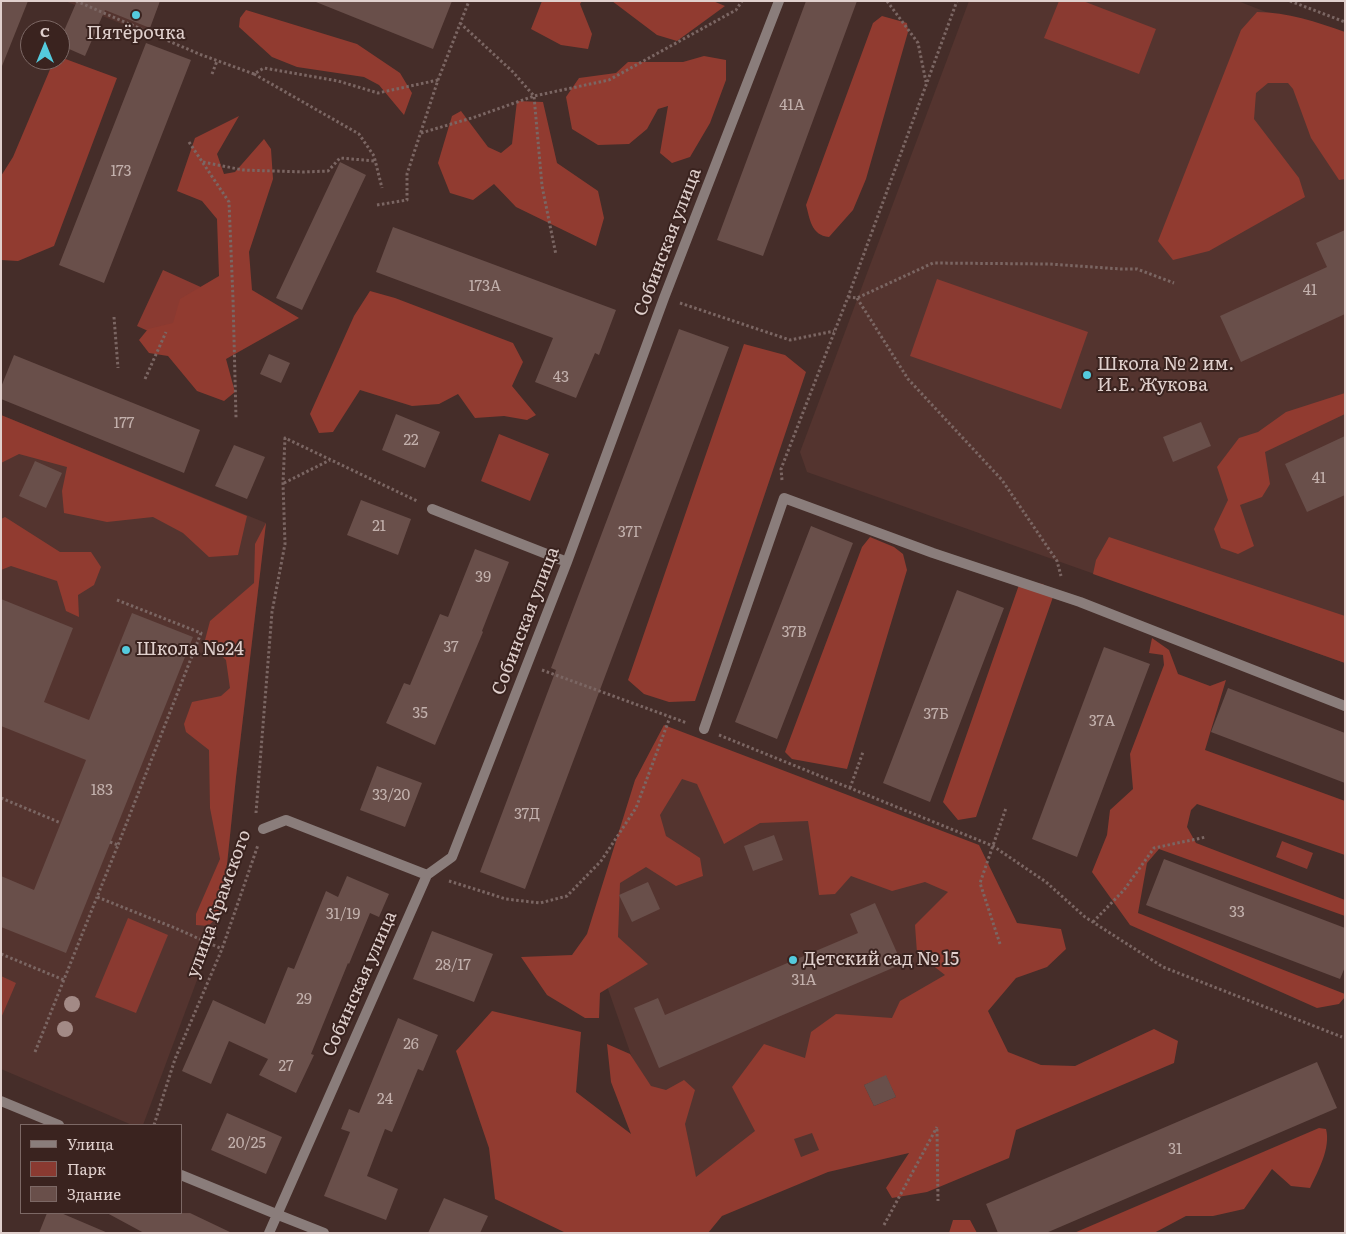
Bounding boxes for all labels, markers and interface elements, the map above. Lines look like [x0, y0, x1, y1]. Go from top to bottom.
marker: Пятёрочка [130, 9, 142, 21]
north arrow [20, 20, 70, 70]
text: С [40, 21, 50, 41]
place label: Пятёрочка [86, 23, 186, 45]
house number: 41А [779, 97, 805, 115]
house number: 173 [110, 163, 132, 181]
street label: Собинская улица [630, 165, 706, 319]
house number: 173А [469, 278, 501, 296]
house number: 41 [1303, 282, 1317, 300]
place label: Школа № 2 им. И.Е. Жукова [1097, 354, 1234, 396]
house number: 43 [553, 369, 569, 387]
marker: Школа № 2 им. И.Е. Жукова [1081, 369, 1093, 381]
house number: 177 [114, 415, 134, 433]
house number: 22 [403, 432, 419, 450]
house number: 41 [1312, 470, 1326, 488]
house number: 21 [372, 518, 386, 536]
house number: 37Г [618, 524, 642, 542]
street label: Собинская улица [488, 544, 564, 698]
house number: 39 [475, 569, 491, 587]
house number: 37В [781, 624, 807, 642]
place label: Школа №24 [136, 639, 244, 661]
house number: 37 [443, 639, 459, 657]
marker: Школа №24 [120, 644, 132, 656]
house number: 35 [412, 705, 428, 723]
house number: 37Б [923, 706, 949, 724]
house number: 37А [1089, 713, 1115, 731]
house number: 183 [91, 782, 113, 800]
house number: 33/20 [372, 787, 410, 805]
house number: 37Д [514, 806, 540, 824]
street label: улица Крамского [182, 827, 256, 981]
house number: 33 [1229, 904, 1245, 922]
house number: 31/19 [326, 906, 360, 924]
street label: Собинская улица [318, 908, 402, 1060]
place label: Детский сад № 15 [803, 949, 959, 971]
marker: Детский сад № 15 [787, 954, 799, 966]
house number: 28/17 [435, 957, 471, 975]
house number: 31А [791, 972, 817, 990]
house number: 29 [296, 991, 312, 1009]
house number: 26 [403, 1036, 419, 1054]
house number: 27 [278, 1058, 294, 1076]
house number: 24 [377, 1091, 393, 1109]
legend [20, 1124, 182, 1214]
text: Улица [67, 1132, 114, 1155]
house number: 20/25 [228, 1135, 266, 1153]
house number: 31 [1168, 1141, 1182, 1159]
text: Парк [67, 1157, 106, 1180]
text: Здание [67, 1182, 121, 1205]

